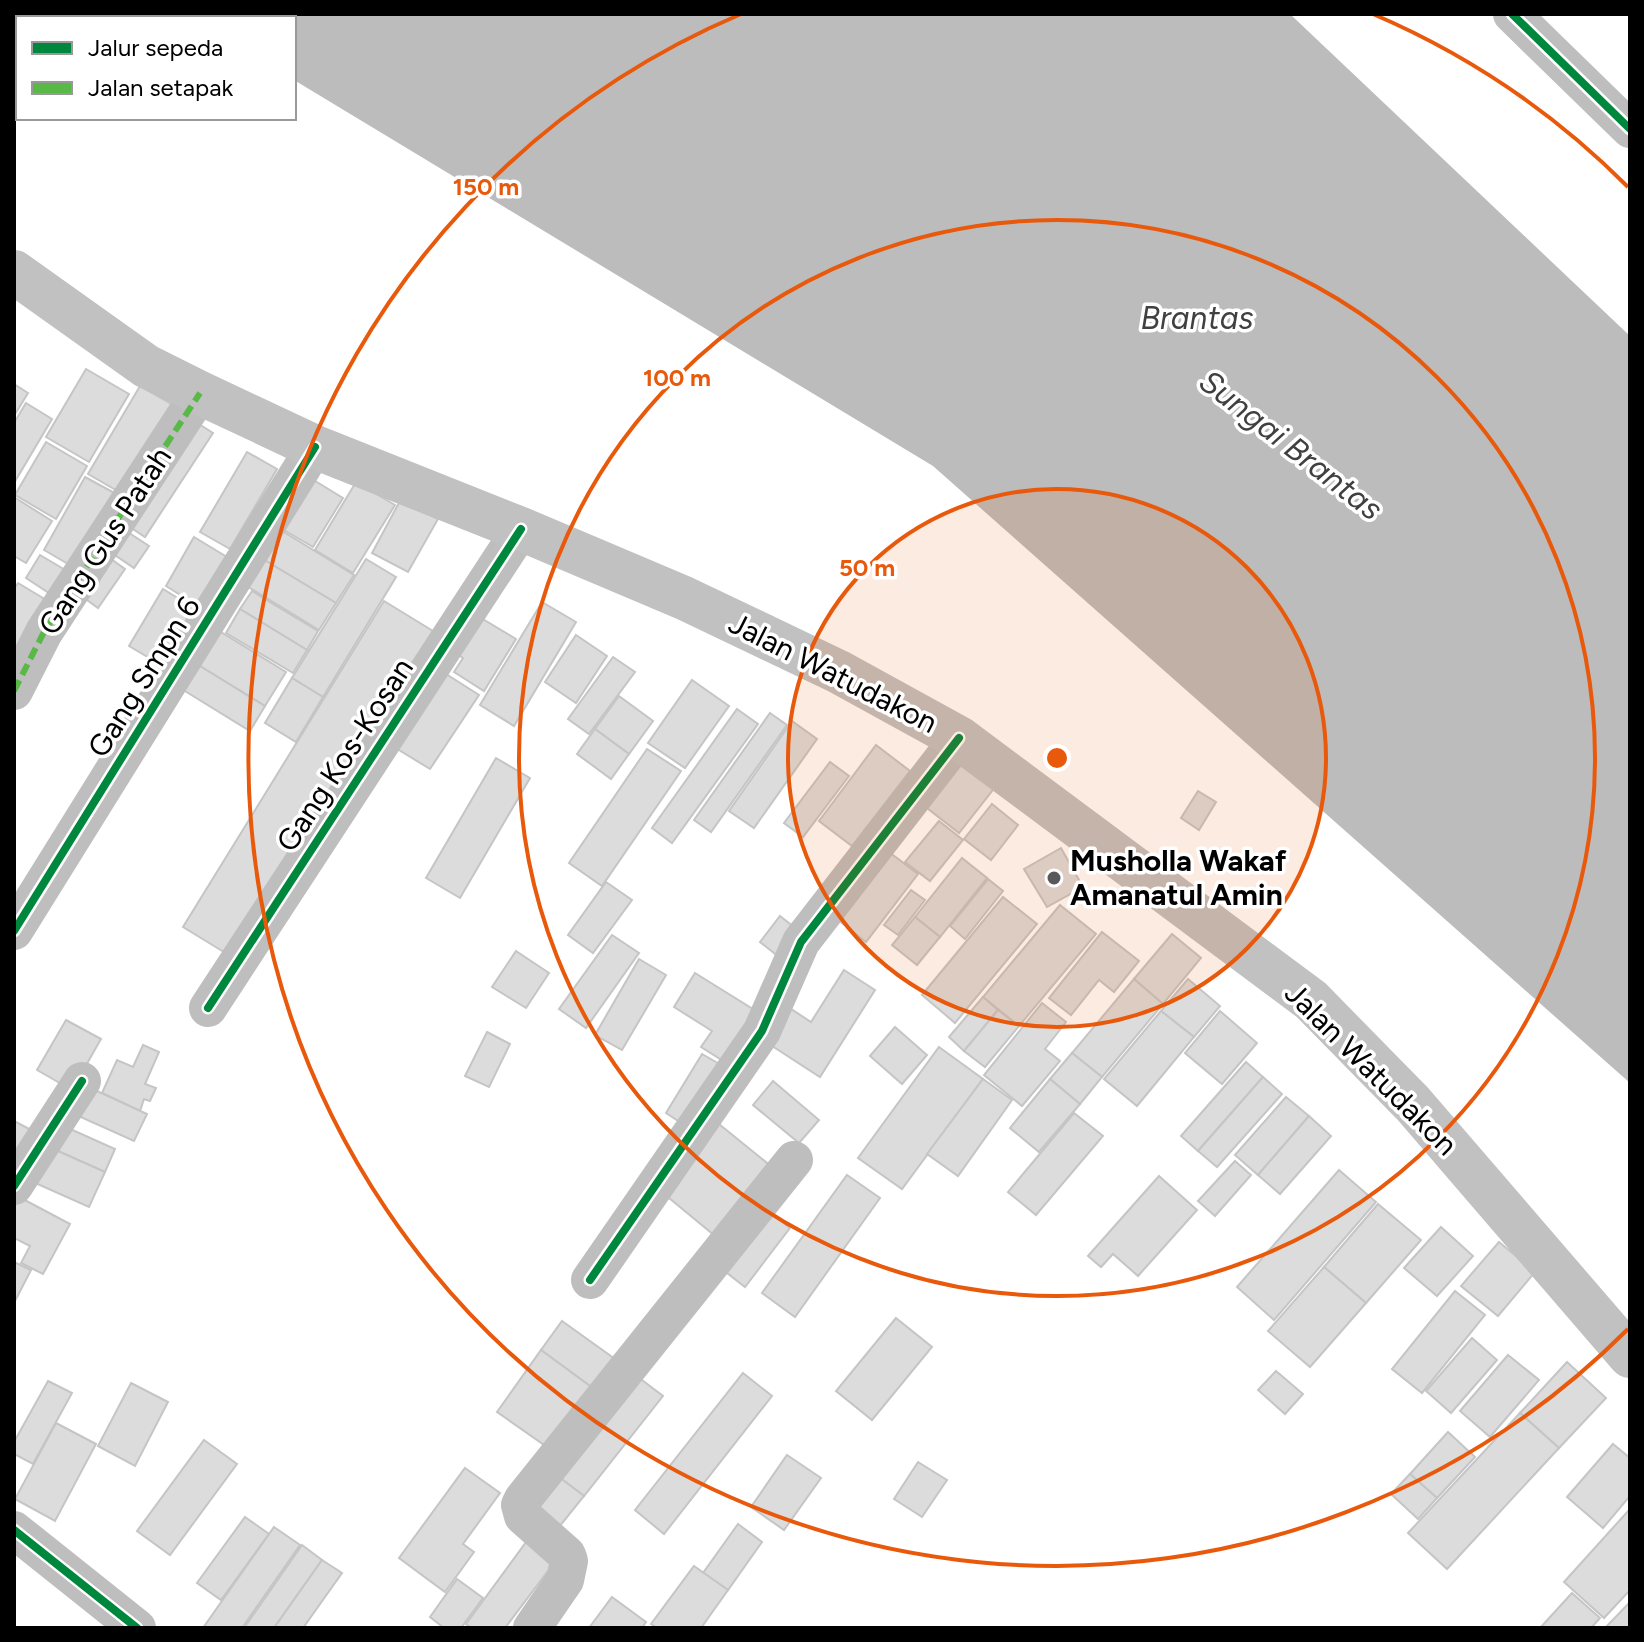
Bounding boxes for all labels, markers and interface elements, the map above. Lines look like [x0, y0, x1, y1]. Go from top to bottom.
legend [16, 16, 296, 120]
text: Jalur sepeda [88, 33, 223, 62]
text: Jalan setapak [88, 73, 233, 102]
text: 150 m [453, 172, 519, 201]
water label: Brantas [1140, 299, 1254, 337]
water label: Sungai Brantas [1192, 362, 1390, 528]
text: 100 m [643, 363, 711, 392]
street label: Gang Gus Patah [30, 440, 179, 642]
text: 50 m [839, 553, 895, 582]
street label: Gang Smpn 6 [79, 589, 208, 764]
street label: Jalan Watudakon [723, 604, 944, 741]
street label: Gang Kos-Kosan [268, 651, 421, 858]
centre of rings [1043, 744, 1071, 772]
place label: Musholla Wakaf Amanatul Amin [1070, 842, 1287, 913]
marker: Musholla Wakaf Amanatul Amin [1045, 869, 1063, 887]
street label: Jalan Watudakon [1277, 975, 1465, 1163]

